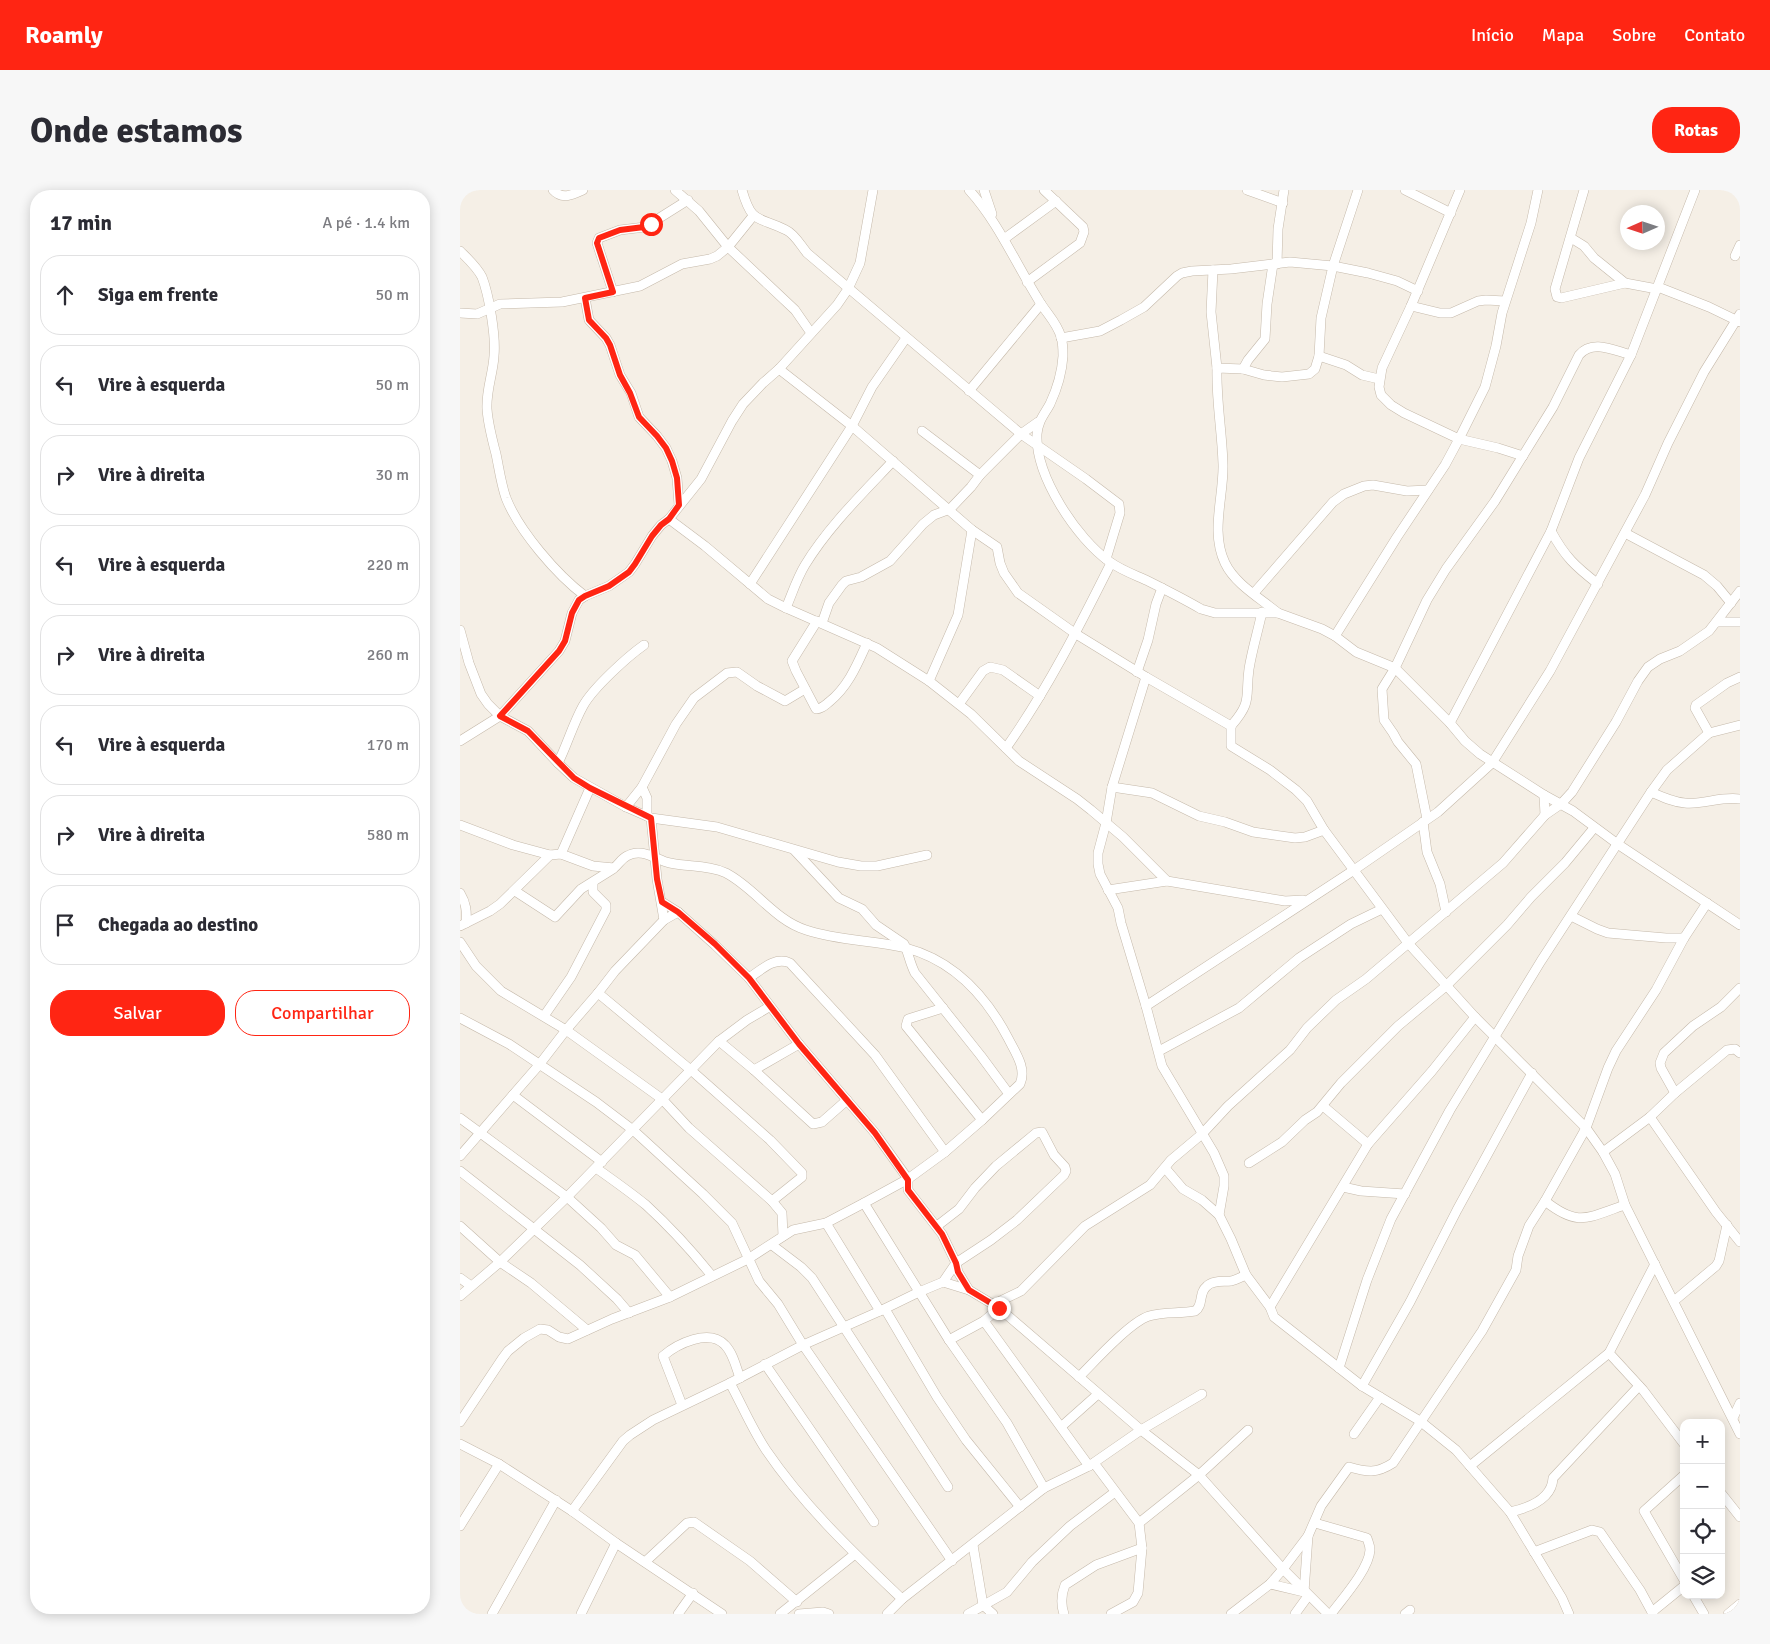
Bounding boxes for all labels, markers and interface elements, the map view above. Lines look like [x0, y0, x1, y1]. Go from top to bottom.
text: Roamly [25, 20, 103, 50]
text: Início [1471, 24, 1514, 46]
text: Mapa [1542, 24, 1584, 46]
text: Sobre [1612, 24, 1656, 46]
text: Contato [1684, 24, 1745, 46]
button: Rotas [1652, 107, 1740, 153]
text: Onde estamos [30, 109, 242, 152]
north arrow [1620, 205, 1665, 250]
text: 17 min [50, 210, 112, 236]
text: A pé · 1.4 km [323, 213, 410, 233]
route start [640, 213, 663, 236]
icon: ahead [51, 281, 79, 309]
text: Siga em frente [98, 283, 218, 307]
text: 50 m [375, 285, 409, 305]
icon: left [51, 371, 79, 399]
text: Vire à esquerda [98, 373, 225, 397]
text: 50 m [375, 375, 409, 395]
icon: right [51, 461, 79, 489]
text: Vire à direita [98, 463, 205, 487]
text: 30 m [375, 465, 409, 485]
icon: left [51, 551, 79, 579]
text: Vire à esquerda [98, 553, 225, 577]
text: 220 m [367, 555, 409, 575]
icon: right [51, 641, 79, 669]
text: Vire à direita [98, 643, 205, 667]
text: 260 m [367, 645, 409, 665]
icon: left [51, 731, 79, 759]
text: Vire à esquerda [98, 733, 225, 757]
text: 170 m [367, 735, 409, 755]
icon: right [51, 821, 79, 849]
text: Vire à direita [98, 823, 205, 847]
text: 580 m [367, 825, 409, 845]
icon: arrive [51, 911, 79, 939]
text: Chegada ao destino [98, 913, 258, 937]
button: Salvar [50, 990, 225, 1036]
button: Compartilhar [235, 990, 410, 1036]
route end [988, 1297, 1011, 1320]
map controls [1680, 1419, 1725, 1599]
button: + [1680, 1419, 1725, 1464]
button: − [1680, 1464, 1725, 1509]
button: locate [1680, 1509, 1725, 1554]
button: layers [1680, 1554, 1725, 1599]

